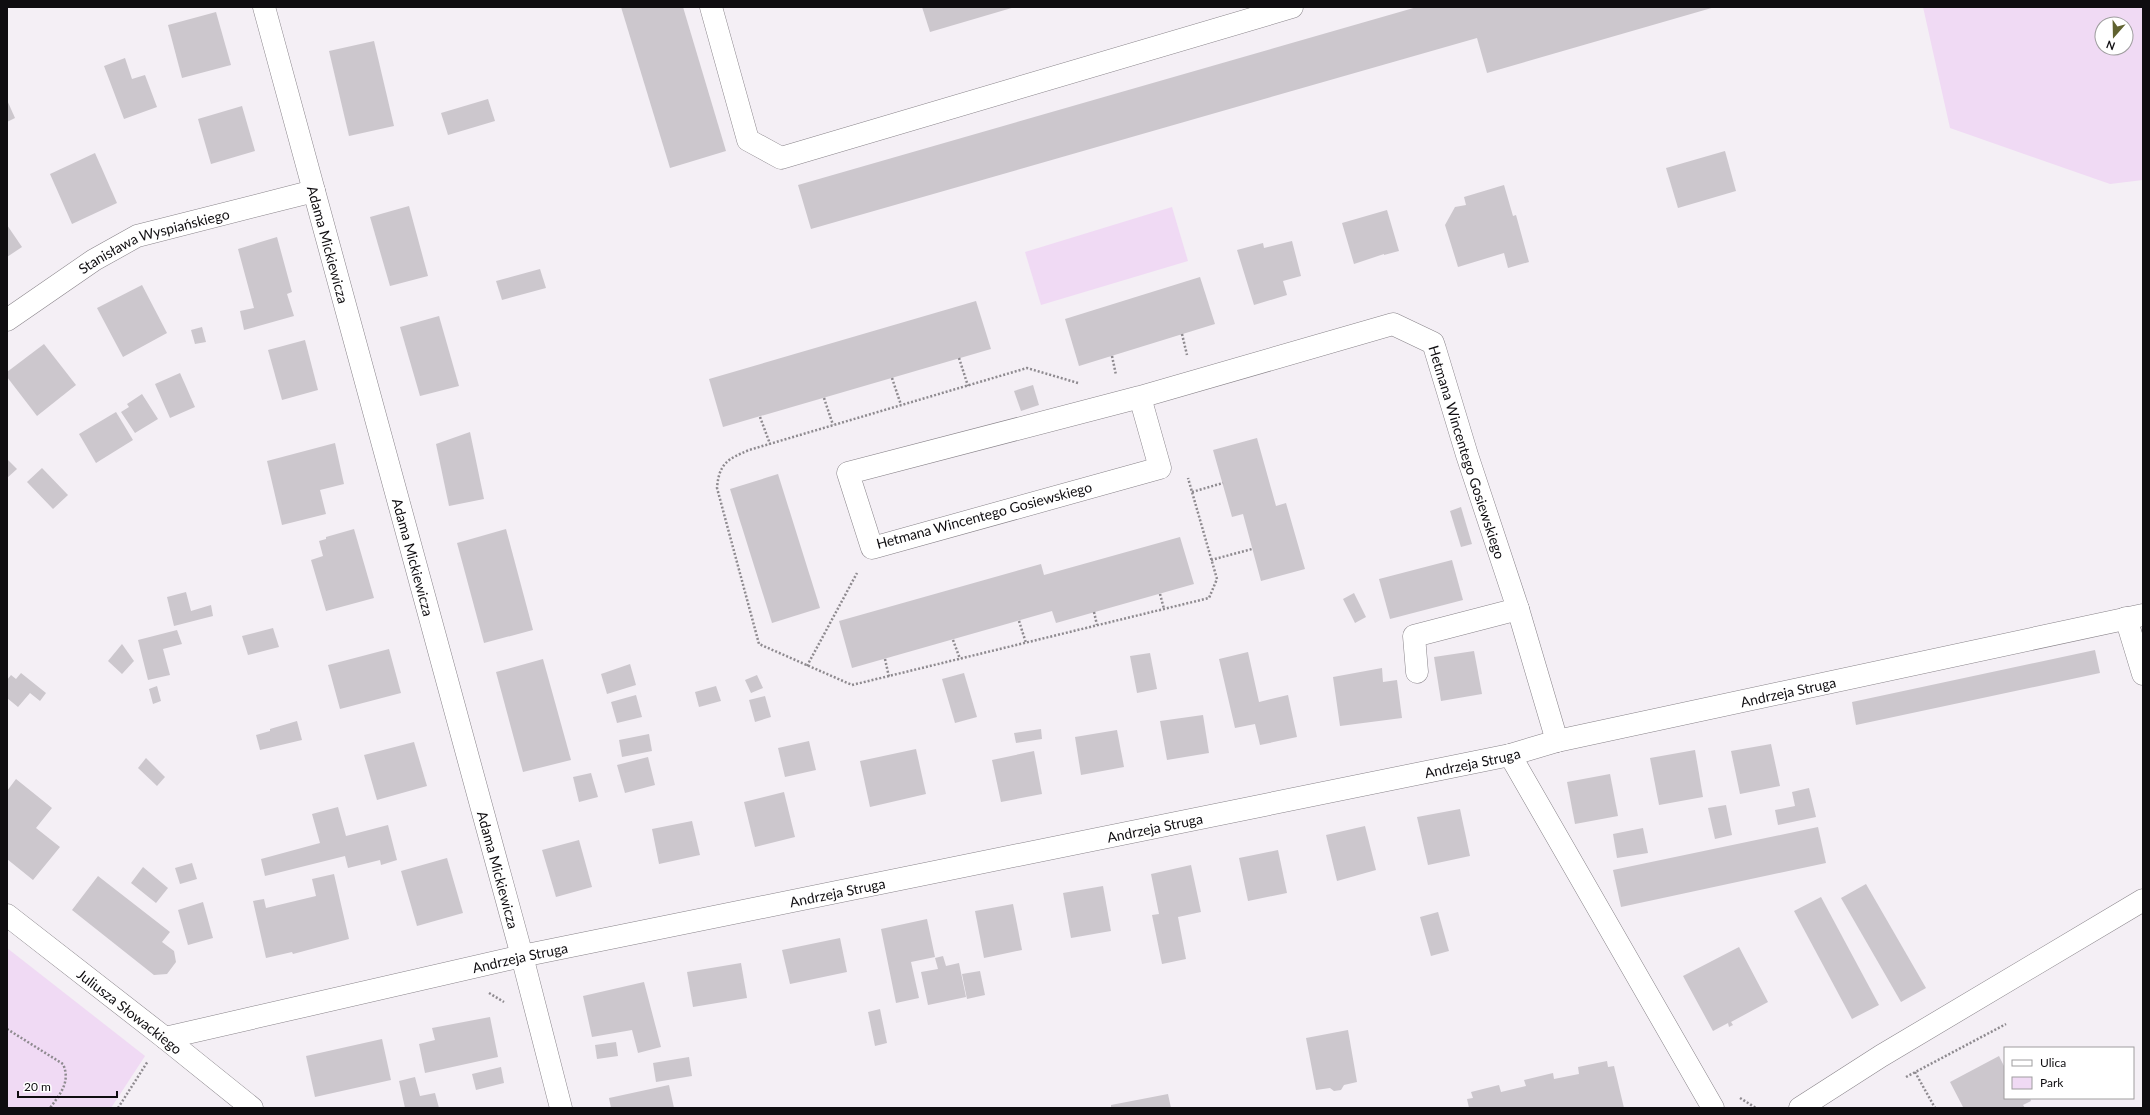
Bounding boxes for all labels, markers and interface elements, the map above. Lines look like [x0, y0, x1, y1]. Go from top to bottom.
north arrow [2094, 16, 2134, 56]
text: N [2104, 38, 2117, 53]
street label: Adama Mickiewicza [304, 184, 353, 305]
street label: Stanisława Wyspiańskiego [75, 204, 231, 277]
street label: Hetmana Wincentego Gosiewskiego [1426, 343, 1509, 561]
street label: Hetmana Wincentego Gosiewskiego [874, 478, 1094, 552]
street label: Adama Mickiewicza [389, 496, 438, 618]
street label: Andrzeja Struga [1739, 673, 1837, 710]
street label: Andrzeja Struga [1423, 744, 1522, 781]
street label: Adama Mickiewicza [474, 809, 523, 931]
street label: Andrzeja Struga [1105, 809, 1204, 845]
street label: Andrzeja Struga [788, 874, 887, 910]
street label: Andrzeja Struga [470, 938, 569, 976]
street label: Juliusza Słowackiego [74, 965, 186, 1057]
legend [2004, 1047, 2134, 1099]
text: Ulica [2040, 1055, 2066, 1070]
scale bar [18, 1073, 117, 1099]
text: Park [2040, 1075, 2064, 1090]
text: 20 m [24, 1079, 51, 1094]

